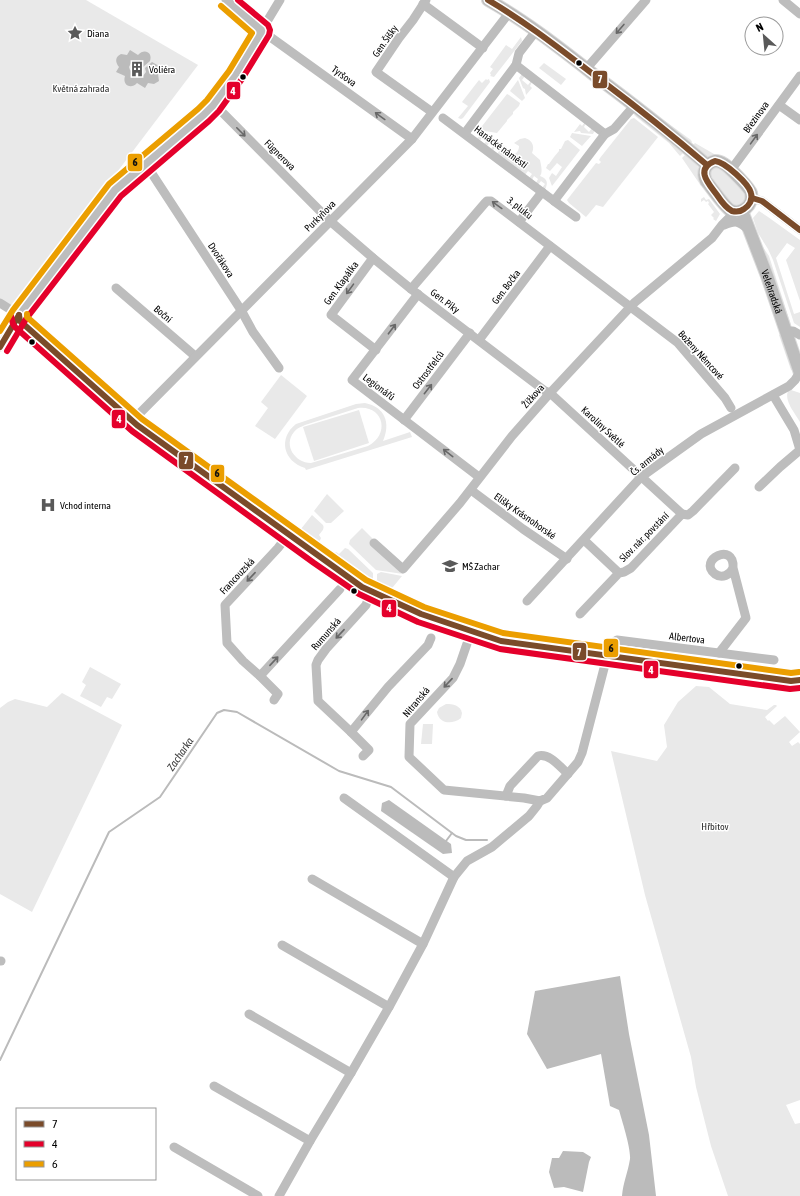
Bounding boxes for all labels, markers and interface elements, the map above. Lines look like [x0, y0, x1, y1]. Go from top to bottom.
north arrow [744, 16, 784, 56]
text: N [754, 20, 765, 34]
street label: Gen. Šišky [370, 23, 400, 59]
place icon: Diana [66, 24, 84, 42]
one-way arrow [616, 24, 625, 34]
place label: Diana [87, 28, 109, 39]
unlabelled marker [574, 58, 584, 68]
building icon: Voliéra [128, 60, 146, 78]
street label: Tyršova [329, 63, 359, 89]
place label: Voliéra [149, 64, 176, 75]
line badge: 7 [592, 70, 608, 89]
unlabelled marker [238, 72, 248, 82]
text: 7 [597, 73, 603, 85]
line badge: 4 [226, 81, 241, 100]
park label: Květná zahrada [53, 83, 110, 94]
text: 4 [229, 85, 236, 97]
street label: Březinova [741, 99, 771, 135]
one-way arrow [375, 112, 386, 120]
street label: Hanácké náměstí [472, 123, 530, 171]
one-way arrow [236, 127, 246, 137]
one-way arrow [750, 134, 758, 145]
street label: Fügnerova [262, 137, 298, 173]
line badge: 6 [127, 153, 143, 172]
text: 6 [132, 156, 138, 168]
street label: 3. pluku [505, 195, 535, 221]
street label: Purkyňova [302, 198, 338, 234]
one-way arrow [492, 201, 503, 209]
street label: Dvořákova [206, 241, 236, 280]
street label: Gen. Klapálka [322, 259, 361, 307]
street label: Gen. Bočka [490, 267, 523, 306]
street label: Velehradská [760, 268, 785, 315]
one-way arrow [346, 284, 354, 295]
street label: Gen. Píky [428, 287, 462, 315]
street label: Boční [152, 303, 175, 325]
one-way arrow [388, 323, 396, 334]
street label: Boženy Němcové [676, 328, 726, 382]
unlabelled marker [27, 337, 37, 347]
street label: Ostrostřelců [410, 349, 446, 391]
street label: Legionářů [361, 371, 397, 403]
street label: Žižkova [520, 382, 547, 410]
one-way arrow [424, 383, 432, 394]
street label: Karolíny Světlé [579, 404, 627, 450]
line badge: 4 [111, 409, 126, 429]
text: 4 [115, 413, 122, 425]
street label: Čs. armády [628, 444, 666, 478]
one-way arrow [443, 449, 454, 458]
line badge: 7 [178, 451, 194, 470]
text: 7 [183, 454, 189, 466]
line badge: 6 [210, 464, 225, 483]
text: 6 [214, 467, 220, 479]
street label: Elišky Krásnohorské [492, 491, 558, 542]
hospital icon: Vchod interna [39, 496, 57, 514]
place label: Vchod interna [60, 500, 111, 511]
street label: Slov. nár. povstání [617, 510, 671, 564]
street label: Francouzská [217, 555, 257, 596]
school or university icon: MŠ Zachar [441, 557, 459, 575]
place label: MŠ Zachar [462, 561, 501, 572]
one-way arrow [246, 572, 256, 582]
unlabelled marker [349, 586, 359, 596]
line badge: 4 [381, 599, 397, 618]
text: 4 [385, 602, 392, 614]
street label: Rumunská [309, 615, 343, 652]
one-way arrow [335, 629, 344, 639]
street label: Albertova [669, 630, 706, 646]
line badge: 6 [603, 638, 619, 658]
line badge: 7 [572, 642, 587, 661]
text: 6 [608, 642, 614, 654]
text: 7 [576, 646, 582, 658]
one-way arrow [269, 656, 279, 666]
line badge: 4 [643, 660, 659, 679]
unlabelled marker [734, 661, 744, 671]
text: 4 [647, 664, 654, 676]
one-way arrow [443, 678, 452, 688]
street label: Nitranská [400, 684, 432, 719]
one-way arrow [361, 709, 369, 720]
water label: Zacharka [165, 735, 195, 773]
park label: Hřbitov [701, 821, 729, 832]
legend [16, 1108, 156, 1180]
text: 7 [52, 1117, 58, 1131]
text: 4 [52, 1137, 58, 1151]
text: 6 [52, 1157, 58, 1171]

